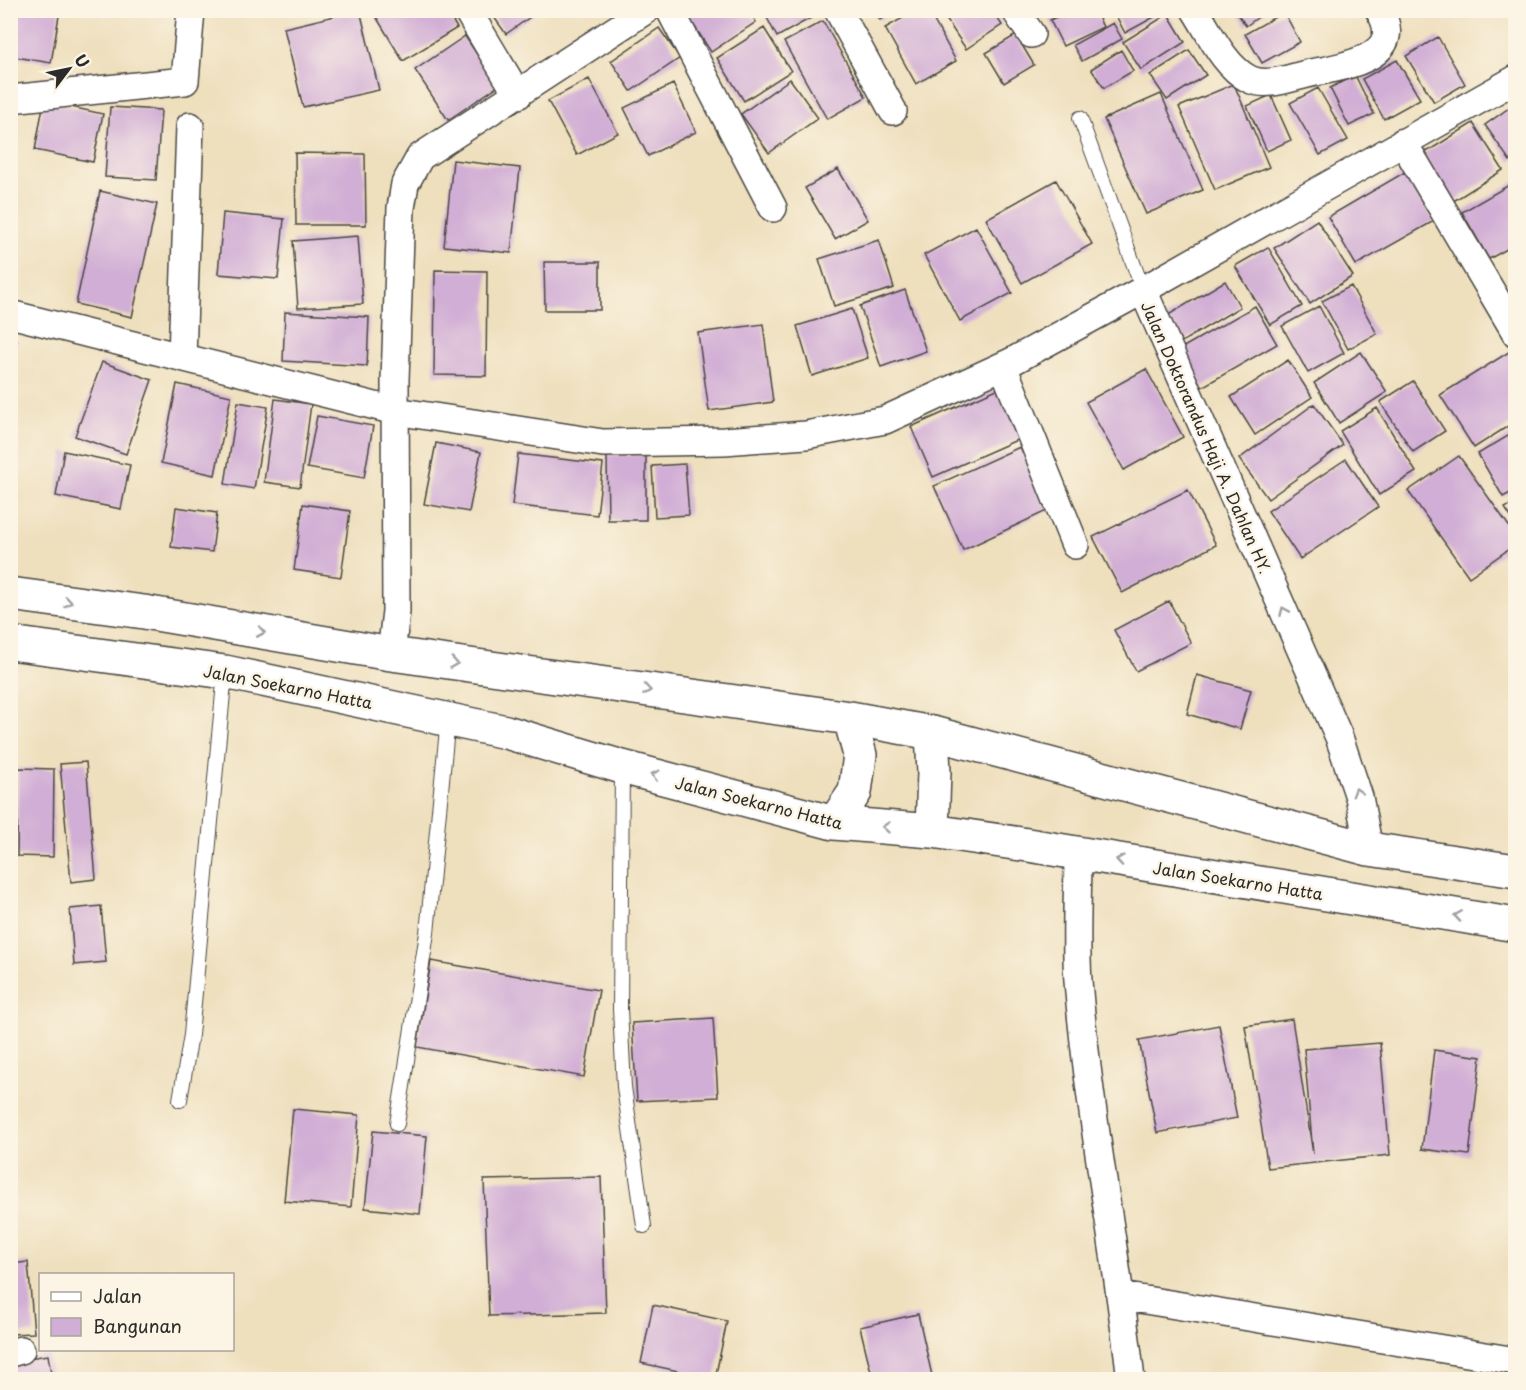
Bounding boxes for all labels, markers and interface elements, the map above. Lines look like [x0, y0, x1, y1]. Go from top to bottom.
north arrow [39, 39, 99, 99]
text: U [69, 49, 96, 72]
street label: Jalan Doktorandus Haji A. Dahlan HY. [1136, 297, 1278, 577]
one-way arrow [64, 595, 73, 607]
one-way arrow [1279, 607, 1291, 618]
one-way arrow [256, 625, 266, 638]
one-way arrow [449, 657, 458, 669]
street label: Jalan Soekarno Hatta [201, 658, 375, 714]
one-way arrow [642, 683, 651, 695]
one-way arrow [650, 770, 660, 783]
street label: Jalan Soekarno Hatta [673, 770, 845, 834]
one-way arrow [1352, 787, 1364, 798]
one-way arrow [881, 821, 890, 834]
one-way arrow [1116, 855, 1125, 867]
street label: Jalan Soekarno Hatta [1151, 855, 1325, 905]
one-way arrow [1453, 910, 1462, 922]
legend [39, 1273, 234, 1351]
text: Jalan [93, 1282, 142, 1309]
text: Bangunan [93, 1312, 182, 1339]

